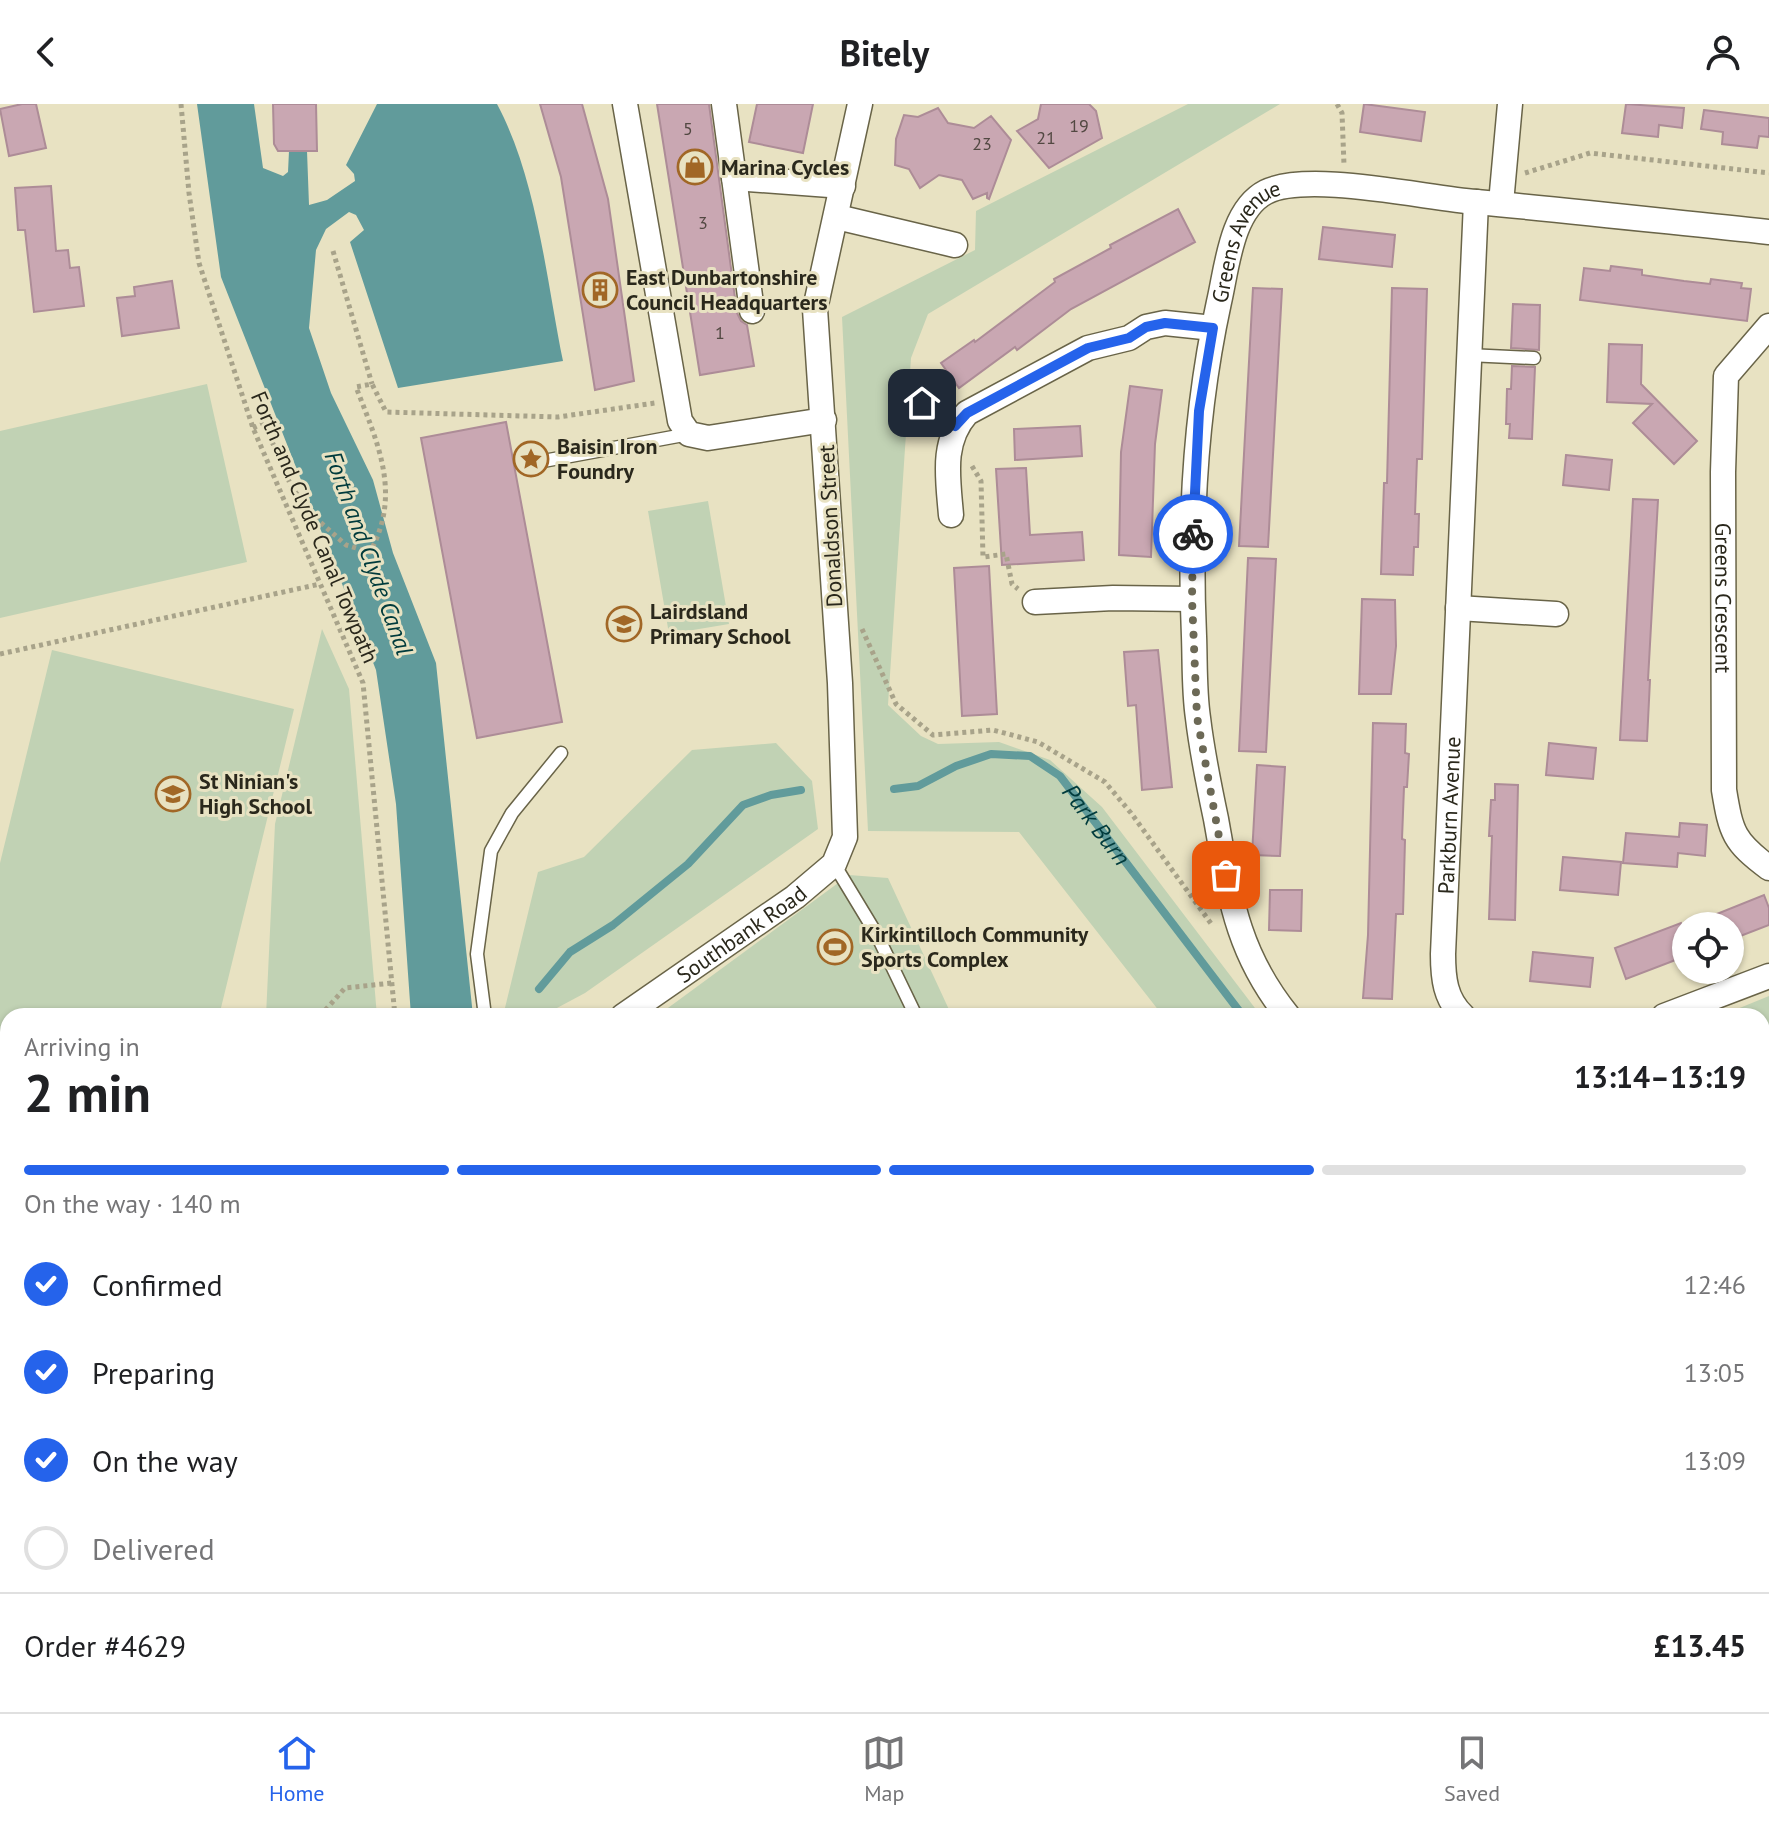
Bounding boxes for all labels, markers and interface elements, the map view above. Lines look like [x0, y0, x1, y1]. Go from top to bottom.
text: Bitely [840, 29, 929, 76]
icon: back [24, 30, 68, 74]
icon: person [1701, 30, 1745, 74]
house number: 19 [1069, 114, 1089, 137]
house number: 5 [683, 117, 693, 140]
house number: 21 [1036, 126, 1056, 149]
house number: 23 [972, 132, 992, 155]
shop icon: Marina Cycles [676, 148, 714, 186]
place label: Marina Cycles [721, 153, 849, 181]
street label: Greens Avenue [1205, 174, 1284, 305]
house number: 3 [698, 211, 708, 234]
place label: East Dunbartonshire Council Headquarters [626, 263, 828, 316]
building icon: East Dunbartonshire Council Headquarters [581, 271, 619, 309]
house number: 1 [715, 321, 725, 344]
pin [888, 369, 956, 437]
icon: home [900, 381, 944, 425]
street label: Forth and Clyde Canal Towpath [246, 387, 384, 667]
place label: Baisin Iron Foundry [557, 432, 657, 485]
place icon: Baisin Iron Foundry [512, 440, 550, 478]
street label: Donaldson Street [812, 444, 848, 608]
water label: Forth and Clyde Canal [319, 447, 419, 659]
courier [1153, 494, 1233, 574]
icon: bike [1171, 512, 1215, 556]
street label: Greens Crescent [1709, 523, 1738, 674]
place label: Lairdsland Primary School [650, 597, 791, 650]
school or university icon: Lairdsland Primary School [605, 605, 643, 643]
street label: Parkburn Avenue [1432, 736, 1467, 895]
place label: St Ninian's High School [199, 767, 312, 820]
school or university icon: St Ninian's High School [154, 775, 192, 813]
water label: Park Burn [1056, 777, 1138, 871]
pin [1192, 841, 1260, 909]
icon: bag [1204, 853, 1248, 897]
street label: Southbank Road [671, 879, 812, 989]
map controls [1672, 912, 1744, 984]
button: locate [1672, 912, 1744, 984]
place label: Kirkintilloch Community Sports Complex [861, 920, 1089, 973]
sports icon: Kirkintilloch Community Sports Complex [816, 928, 854, 966]
text: Arriving in [24, 1030, 140, 1063]
text: 13:14–13:19 [1574, 1057, 1746, 1096]
text: 2 min [24, 1059, 151, 1126]
text: On the way · 140 m [24, 1187, 241, 1220]
icon: check [24, 1262, 68, 1306]
text: Confirmed [92, 1265, 223, 1304]
text: 12:46 [1684, 1268, 1746, 1301]
icon: check [24, 1350, 68, 1394]
text: Preparing [92, 1353, 215, 1392]
text: 13:05 [1684, 1356, 1746, 1389]
icon: check [24, 1438, 68, 1482]
text: On the way [92, 1441, 238, 1480]
text: 13:09 [1684, 1444, 1746, 1477]
text: Delivered [92, 1529, 215, 1568]
text: Order #4629 [24, 1626, 186, 1665]
text: £13.45 [1654, 1626, 1746, 1665]
tab: Home [269, 1731, 325, 1807]
tab: Map [862, 1731, 906, 1807]
tab: Saved [1444, 1731, 1500, 1807]

